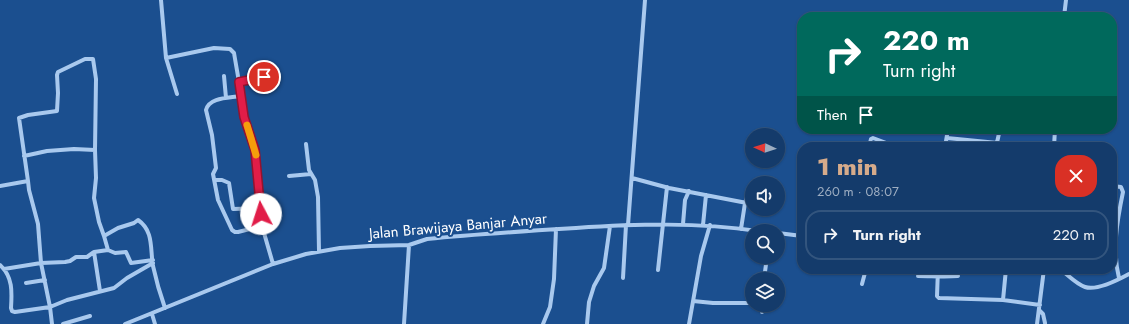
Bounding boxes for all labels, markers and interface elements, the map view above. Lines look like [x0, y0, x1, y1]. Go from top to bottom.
text: 220 m [883, 20, 970, 61]
icon: right [817, 28, 869, 80]
text: Turn right [883, 58, 955, 84]
pin [247, 60, 281, 94]
icon: arrive [253, 66, 275, 88]
text: Then [817, 104, 847, 126]
icon: arrive [855, 104, 877, 126]
north arrow [745, 128, 785, 168]
map controls [745, 128, 785, 312]
text: 1 min [817, 149, 878, 184]
button: close [1055, 155, 1097, 197]
button: sound [745, 176, 785, 216]
text: 260 m · 08:07 [817, 182, 899, 201]
position arrow [240, 193, 282, 235]
street label: Jalan Brawijaya Banjar Anyar [366, 207, 549, 245]
button: search [745, 224, 785, 264]
icon: right [819, 224, 841, 246]
text: Turn right [853, 224, 921, 246]
text: 220 m [1053, 224, 1095, 246]
button: layers [745, 272, 785, 312]

